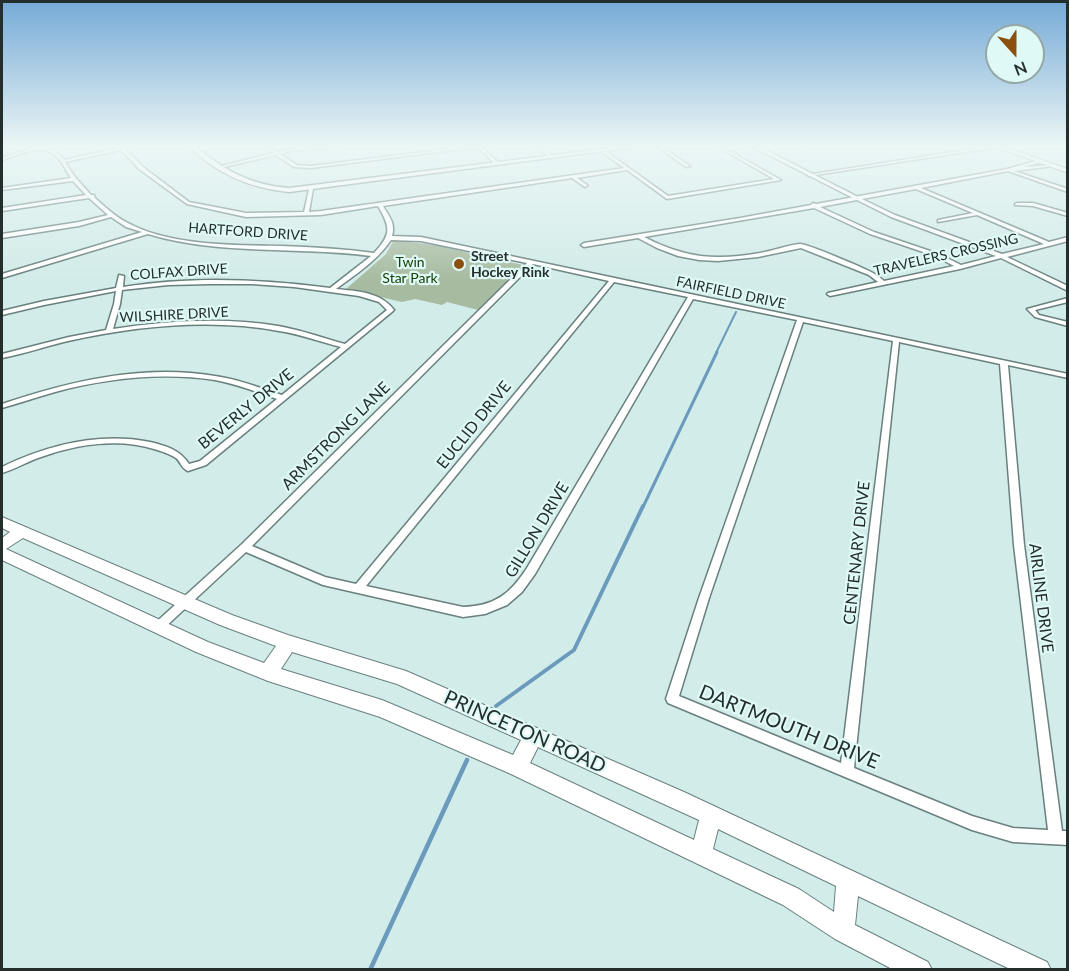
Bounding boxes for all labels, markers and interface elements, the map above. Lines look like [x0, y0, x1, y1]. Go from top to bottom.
north arrow [985, 24, 1045, 84]
text: N [1012, 58, 1030, 80]
street label: HARTFORD DRIVE [188, 219, 308, 245]
street label: TRAVELERS CROSSING [872, 230, 1020, 280]
place label: Street Hockey Rink [471, 248, 549, 280]
park label: Twin Star Park [382, 254, 438, 286]
marker: Street Hockey Rink [452, 257, 466, 271]
street label: COLFAX DRIVE [130, 260, 228, 284]
street label: FAIRFIELD DRIVE [675, 273, 787, 313]
street label: WILSHIRE DRIVE [119, 304, 229, 326]
street label: BEVERLY DRIVE [194, 365, 298, 453]
street label: EUCLID DRIVE [433, 377, 515, 473]
street label: ARMSTRONG LANE [278, 378, 394, 494]
street label: GILLON DRIVE [501, 479, 573, 581]
street label: CENTENARY DRIVE [840, 480, 874, 626]
street label: AIRLINE DRIVE [1025, 542, 1057, 654]
street label: DARTMOUTH DRIVE [695, 680, 883, 774]
street label: PRINCETON ROAD [440, 686, 610, 778]

